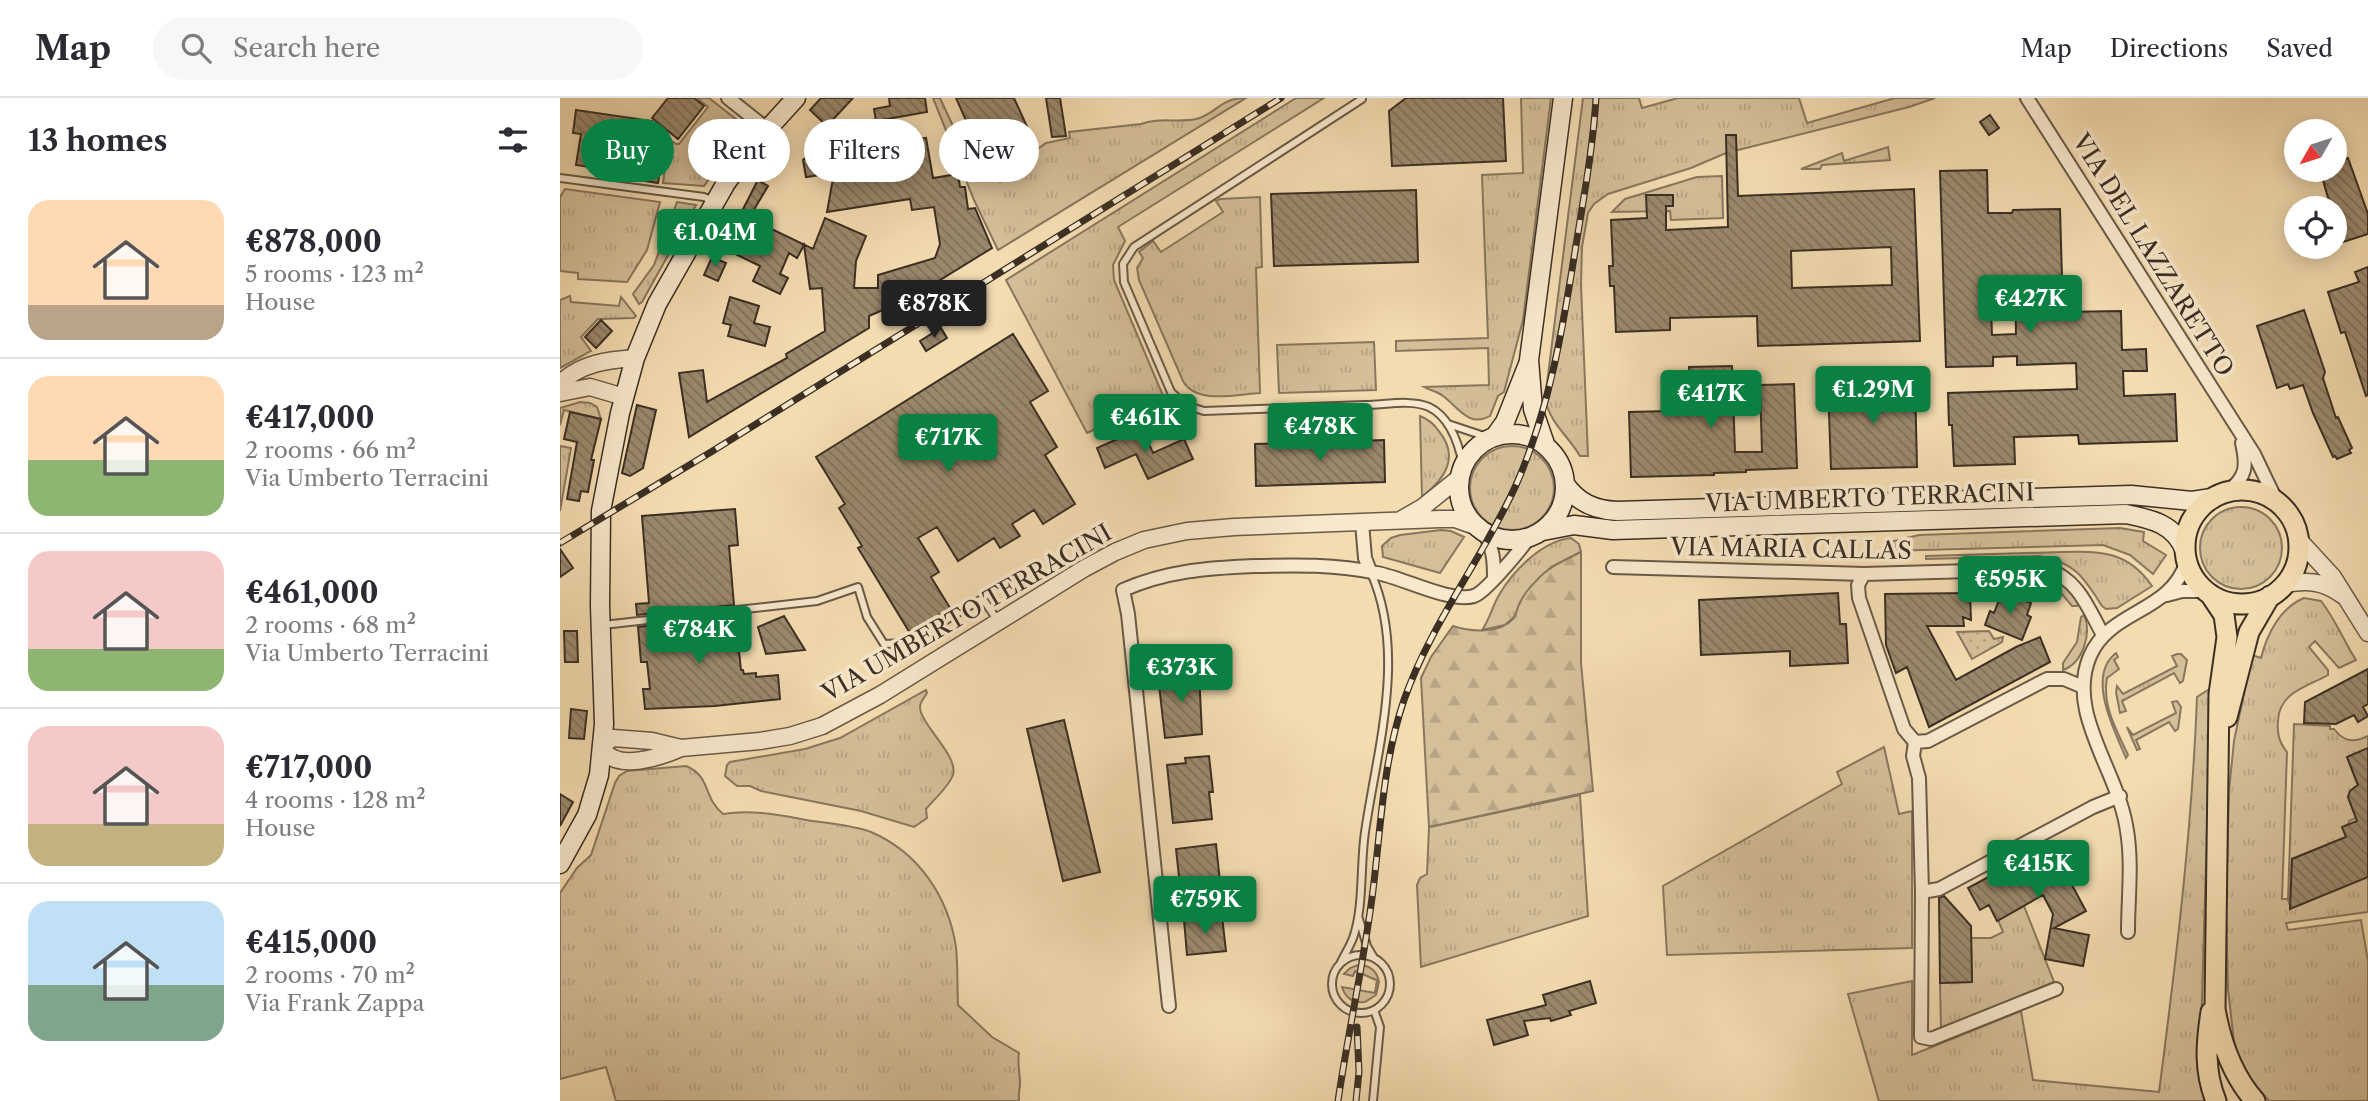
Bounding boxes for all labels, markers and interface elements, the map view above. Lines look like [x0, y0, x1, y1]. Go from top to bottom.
search box [153, 17, 643, 80]
text: Map [35, 28, 111, 69]
icon: search [177, 29, 215, 67]
text: Search here [233, 32, 380, 64]
text: Map [2020, 34, 2072, 63]
text: Directions [2110, 34, 2228, 63]
text: Saved [2266, 34, 2333, 63]
chip: Buy [581, 119, 674, 182]
chip: Rent [688, 119, 790, 182]
chip: Filters [804, 119, 925, 182]
chip: New [939, 119, 1039, 182]
north arrow [2284, 119, 2347, 182]
map controls [2284, 119, 2347, 259]
icon: filters [494, 121, 532, 159]
text: 13 homes [28, 122, 167, 159]
street label: VIA DEL LAZZARETTO [2066, 127, 2240, 381]
button: locate [2284, 196, 2347, 259]
pin: €1.04M [658, 209, 772, 269]
text: €1.04M [673, 218, 757, 246]
text: €878,000 [245, 223, 382, 260]
icon: home [84, 228, 168, 312]
text: 5 rooms · 123 m² [245, 260, 424, 288]
pin: €427K [1981, 275, 2079, 335]
pin: €878K [885, 280, 983, 340]
text: €427K [1994, 284, 2066, 312]
text: House [245, 288, 315, 316]
text: €878K [897, 289, 971, 317]
pin: €1.29M [1816, 366, 1930, 426]
pin: €417K [1662, 370, 1760, 430]
text: €1.29M [1831, 375, 1915, 403]
text: €417K [1677, 379, 1745, 407]
pin: €461K [1096, 394, 1194, 454]
text: €417,000 [245, 399, 375, 436]
text: €461K [1110, 403, 1180, 431]
icon: home [84, 404, 168, 488]
pin: €478K [1271, 404, 1369, 463]
text: €478K [1284, 412, 1356, 440]
pin: €717K [899, 414, 997, 474]
text: €717K [914, 423, 982, 451]
text: 2 rooms · 66 m² [245, 436, 416, 464]
text: Via Umberto Terracini [245, 464, 489, 492]
street label: VIA UMBERTO TERRACINI [1704, 477, 2035, 518]
street label: VIA UMBERTO TERRACINI [816, 518, 1117, 708]
street label: VIA MARIA CALLAS [1669, 532, 1912, 565]
pin: €595K [1961, 556, 2059, 616]
text: €595K [1974, 565, 2046, 593]
text: €461,000 [245, 574, 379, 611]
icon: home [84, 579, 168, 663]
pin: €784K [650, 606, 748, 666]
text: 2 rooms · 68 m² [245, 611, 416, 639]
text: €784K [663, 615, 735, 643]
text: Via Umberto Terracini [245, 639, 489, 667]
pin: €373K [1132, 644, 1230, 704]
text: €373K [1146, 653, 1216, 681]
text: €717,000 [245, 749, 372, 786]
icon: home [84, 754, 168, 838]
text: 4 rooms · 128 m² [245, 786, 426, 814]
text: House [245, 814, 315, 842]
pin: €415K [1989, 840, 2087, 900]
text: €415K [2003, 849, 2073, 877]
pin: €759K [1156, 876, 1254, 936]
text: €759K [1169, 885, 1241, 913]
text: €415,000 [245, 924, 377, 961]
icon: home [84, 929, 168, 1013]
text: 2 rooms · 70 m² [245, 961, 415, 989]
text: Via Frank Zappa [245, 989, 425, 1017]

